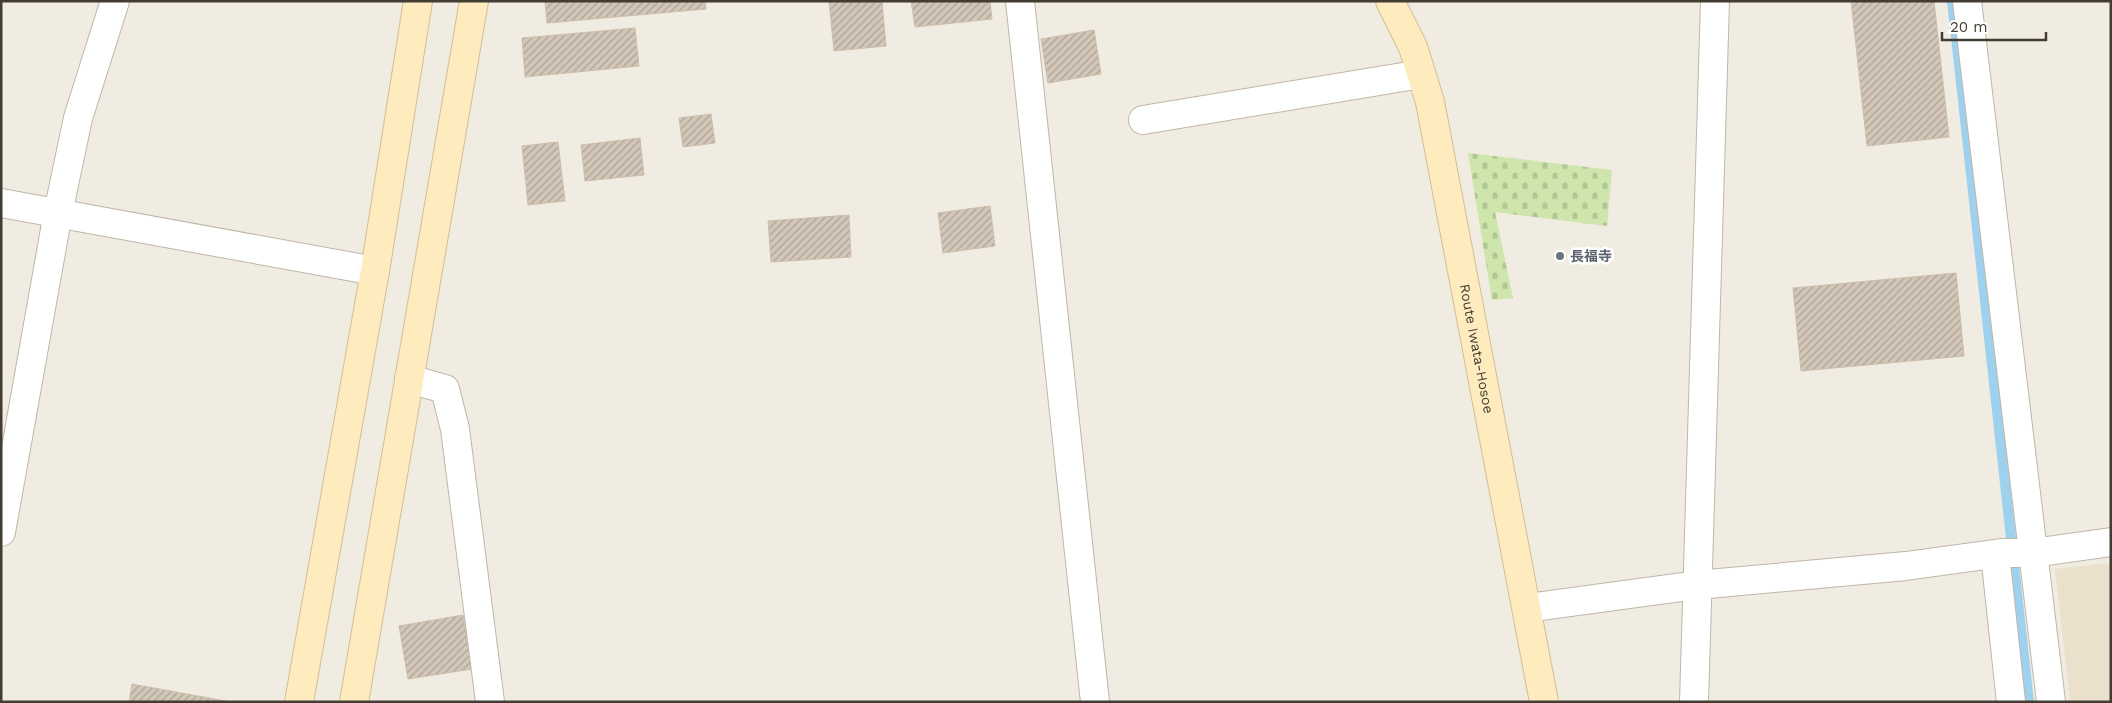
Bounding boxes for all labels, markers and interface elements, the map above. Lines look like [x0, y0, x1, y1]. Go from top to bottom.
scale bar [1942, 10, 2046, 42]
text: 20 m [1950, 18, 1988, 36]
place label: 長福寺 [1570, 248, 1612, 264]
marker: 長福寺 [1554, 250, 1566, 262]
street label: Route Iwata-Hosoe [1457, 283, 1497, 415]

